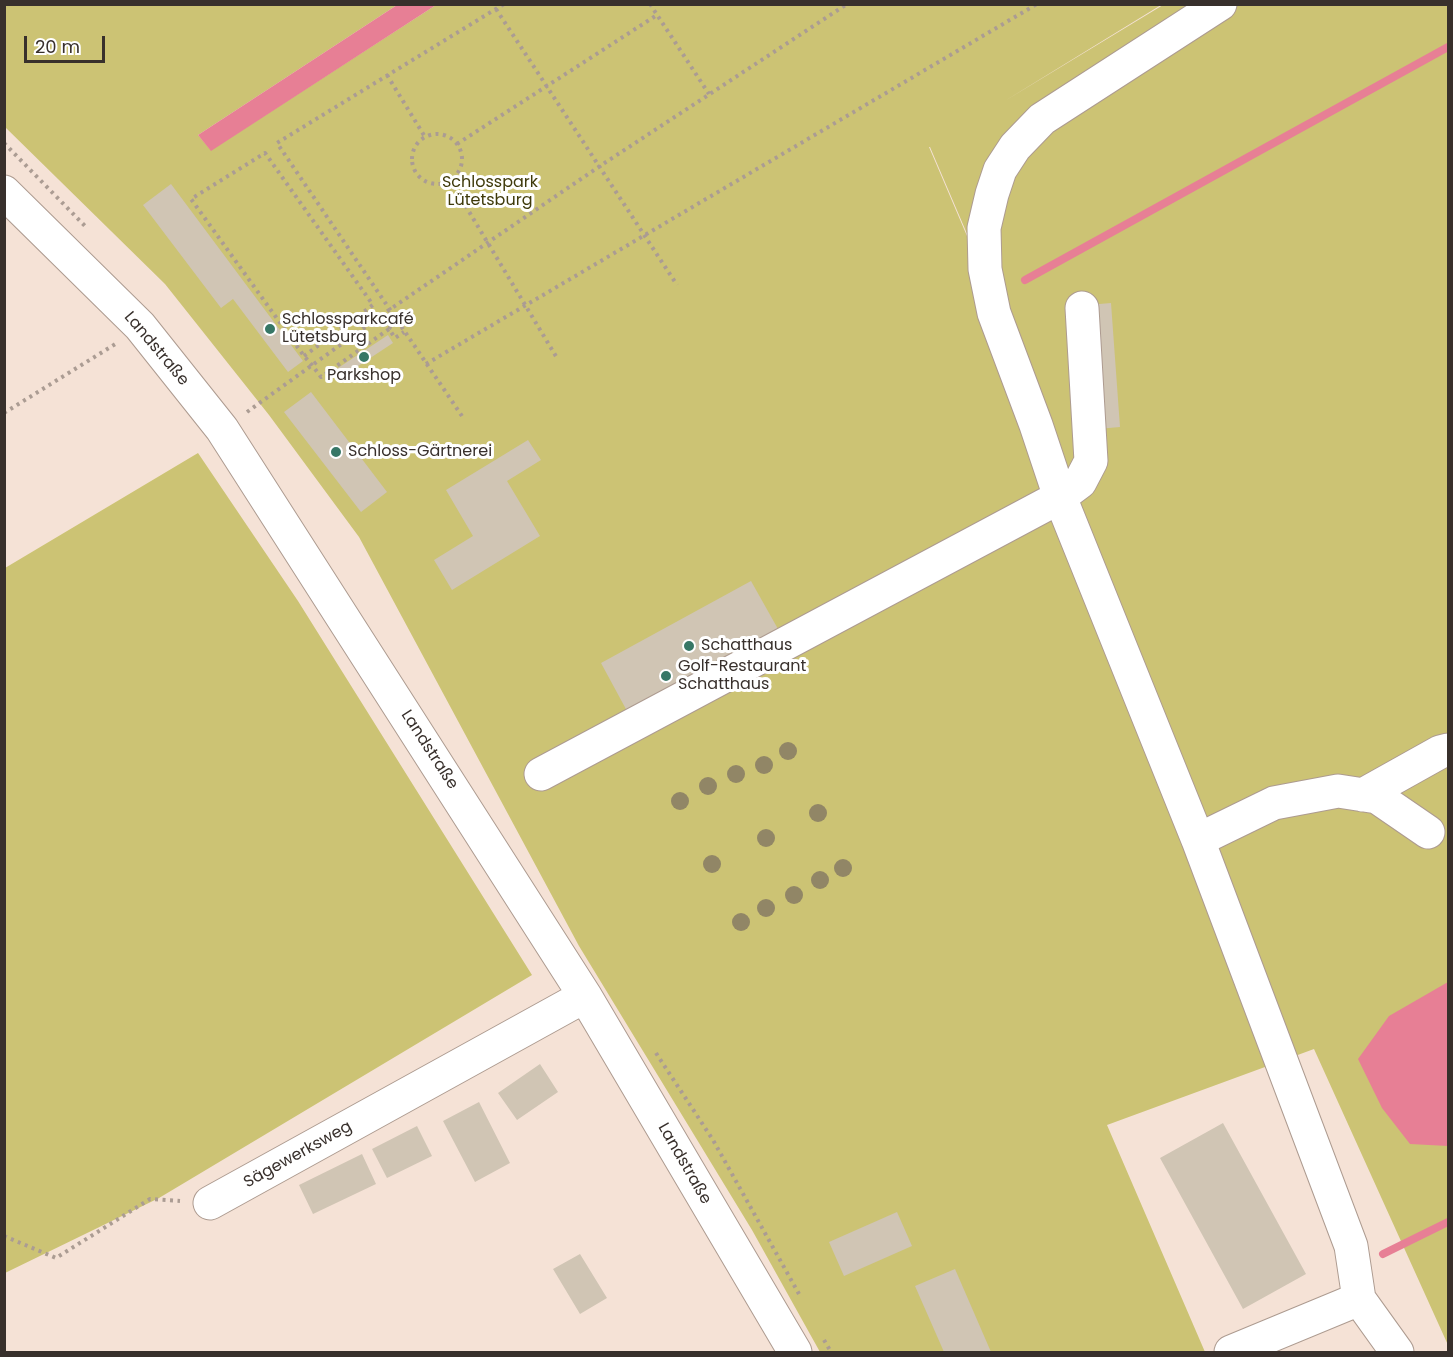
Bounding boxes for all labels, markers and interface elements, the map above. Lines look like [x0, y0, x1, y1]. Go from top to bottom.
scale bar [27, 24, 108, 62]
text: 20 m [35, 34, 80, 59]
park label: Schlosspark Lütetsburg [442, 173, 538, 211]
street label: Landstraße [120, 308, 192, 390]
place label: Schlossparkcafé Lütetsburg [282, 310, 414, 348]
marker: Schlossparkcafé Lütetsburg [263, 322, 277, 336]
marker: Parkshop [357, 350, 371, 364]
place label: Parkshop [327, 366, 401, 386]
place label: Schloss-Gärtnerei [348, 442, 492, 462]
marker: Schloss-Gärtnerei [329, 445, 343, 459]
place label: Schatthaus [701, 636, 792, 656]
marker: Schatthaus [682, 639, 696, 653]
place label: Golf-Restaurant Schatthaus [678, 657, 806, 695]
marker: Golf-Restaurant Schatthaus [659, 669, 673, 683]
street label: Landstraße [396, 707, 462, 793]
street label: Sägewerksweg [241, 1117, 355, 1193]
street label: Landstraße [653, 1120, 715, 1208]

